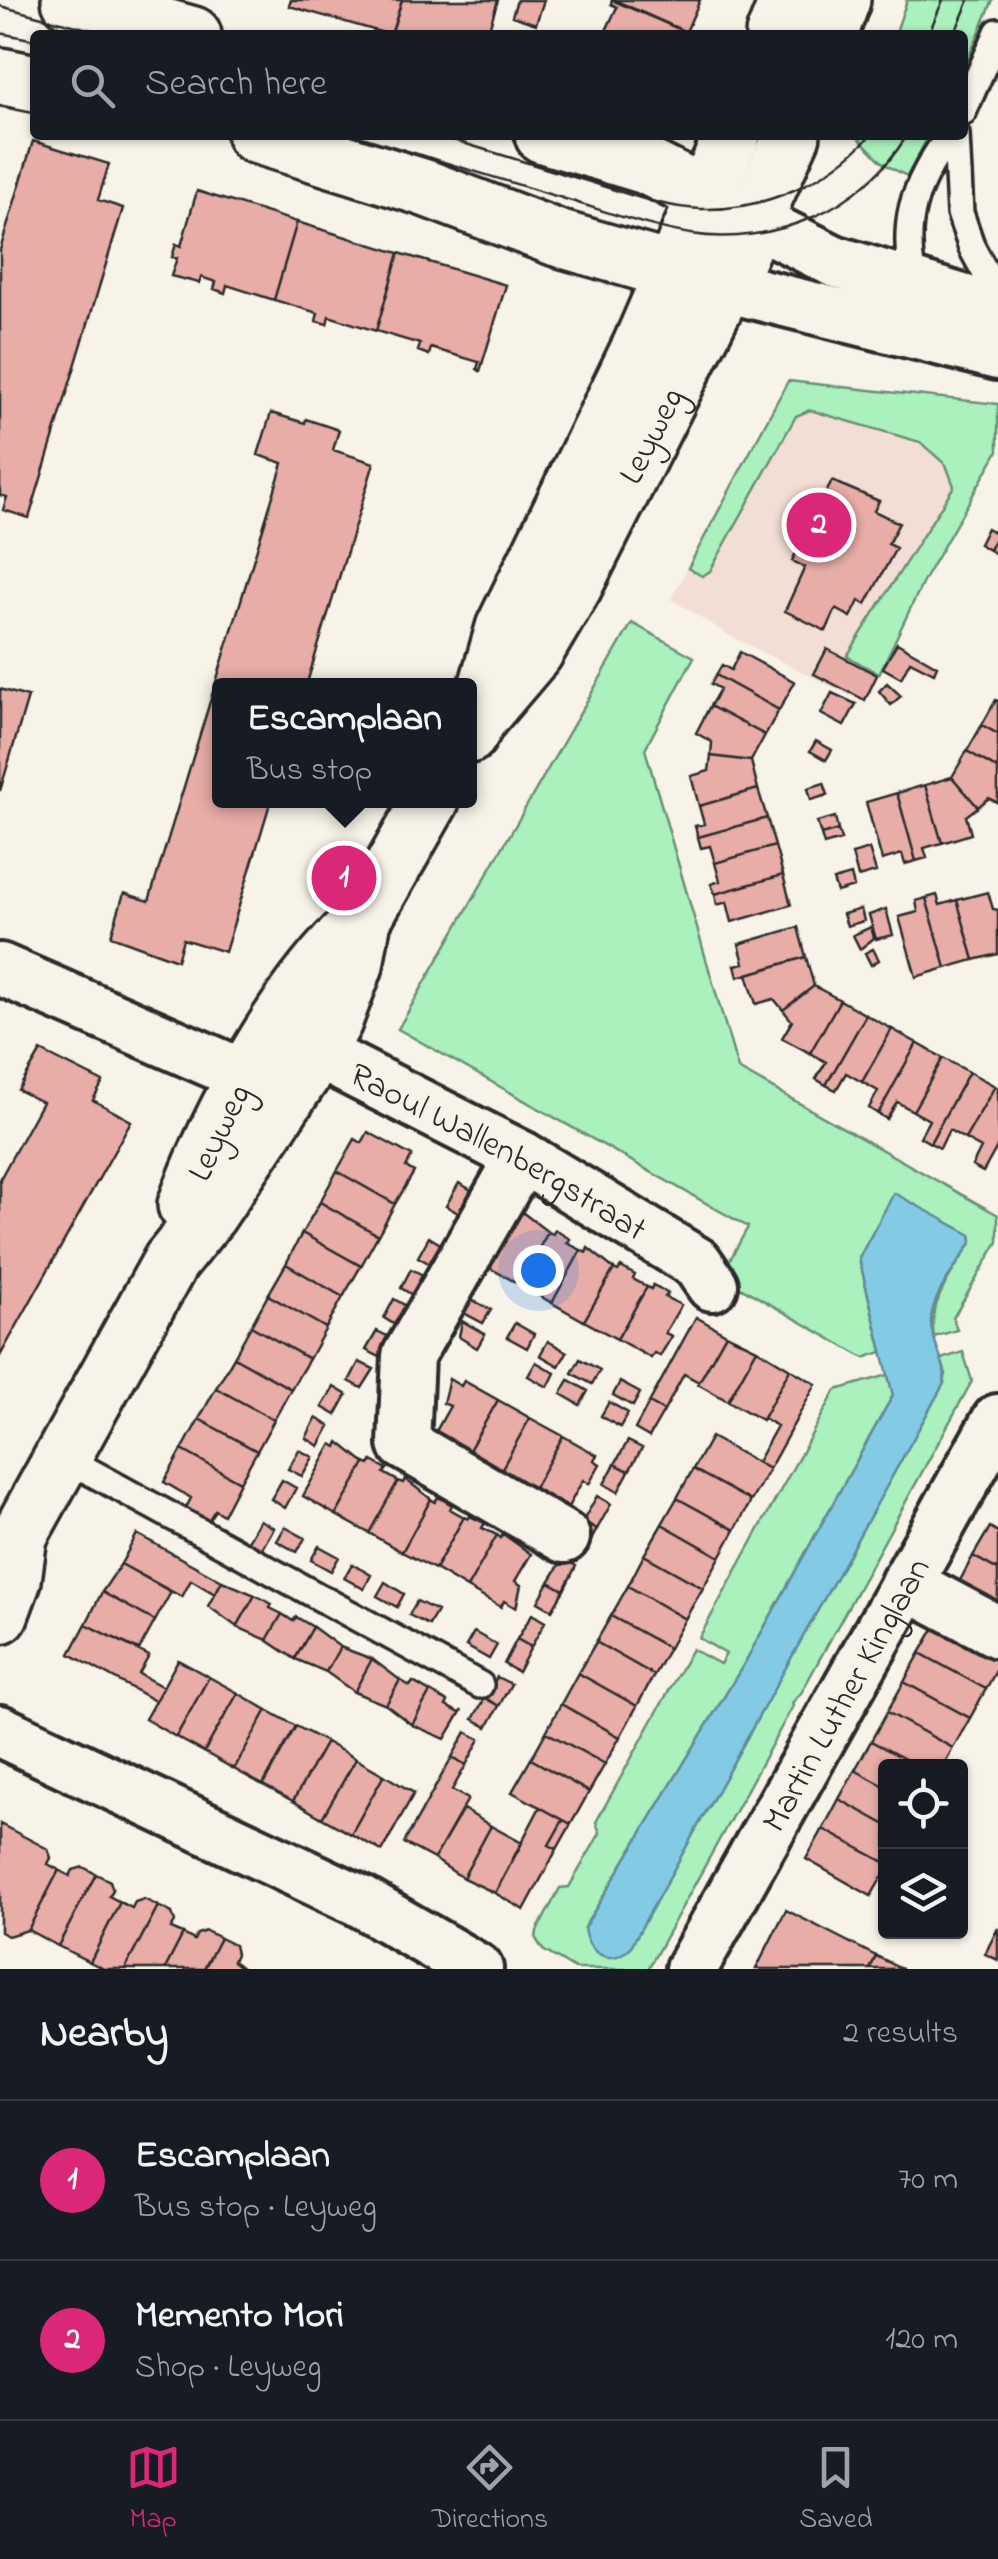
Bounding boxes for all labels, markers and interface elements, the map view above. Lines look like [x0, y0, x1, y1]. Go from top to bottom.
search box [30, 30, 968, 140]
text: Search here [145, 57, 327, 113]
icon: search [65, 58, 120, 113]
street label: Leyweg [607, 379, 699, 494]
pin: 2 [786, 488, 852, 562]
popup [212, 678, 477, 808]
text: Escamplaan [247, 692, 442, 748]
text: Bus stop [247, 748, 372, 795]
pin: 1 [312, 840, 376, 916]
street label: Raoul Wallenbergstraat [340, 1051, 656, 1256]
street label: Leyweg [176, 1075, 266, 1190]
your location [513, 1245, 564, 1296]
street label: Martin Luther Kinglaan [750, 1549, 945, 1842]
map controls [878, 1759, 968, 1939]
button: locate [878, 1759, 968, 1849]
button: layers [878, 1849, 968, 1939]
text: Nearby [40, 2004, 168, 2065]
text: 2 results [843, 2011, 958, 2058]
text: Escamplaan [135, 2129, 330, 2185]
text: 1 [67, 2157, 78, 2204]
text: 70 m [898, 2157, 958, 2204]
text: Bus stop · Leyweg [135, 2185, 377, 2232]
text: Memento Mori [135, 2289, 344, 2345]
text: 2 [65, 2317, 80, 2364]
text: 120 m [885, 2317, 958, 2364]
text: Shop · Leyweg [135, 2345, 321, 2392]
tab: Map [126, 2440, 181, 2541]
tab: Directions [432, 2440, 548, 2541]
tab: Saved [799, 2440, 872, 2541]

